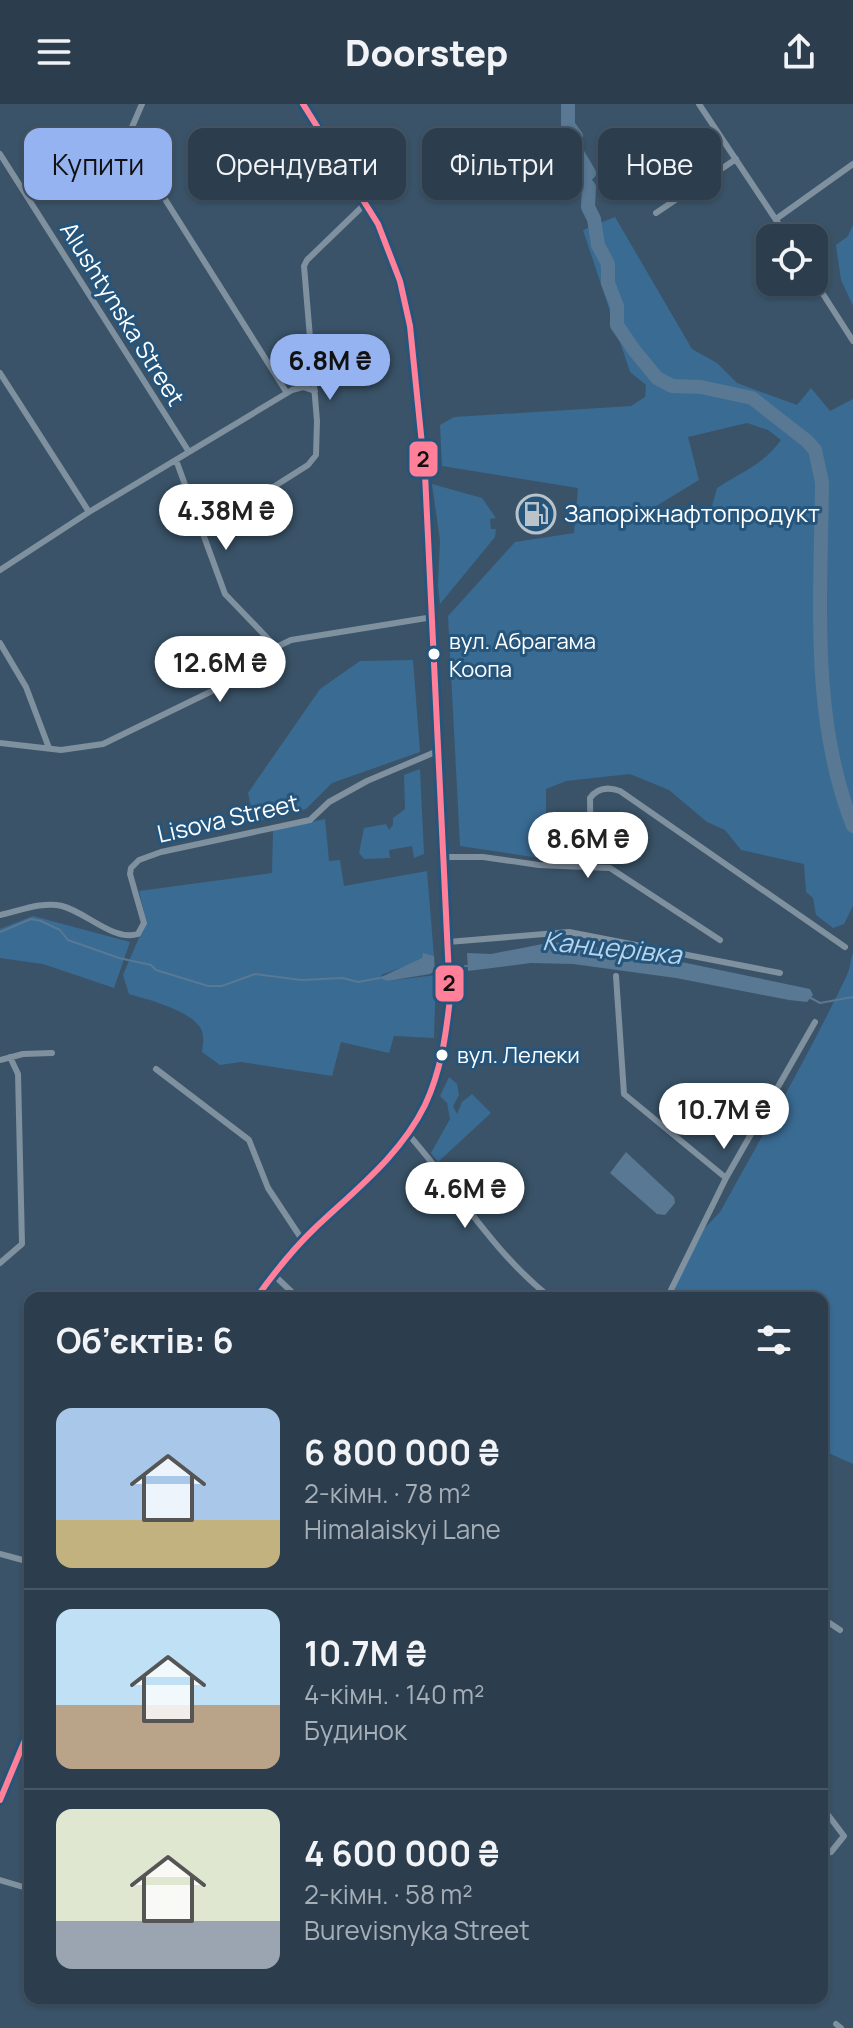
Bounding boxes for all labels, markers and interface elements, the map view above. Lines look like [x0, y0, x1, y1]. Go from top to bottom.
text: Doorstep [345, 28, 508, 77]
icon: menu [32, 30, 76, 74]
icon: share [777, 30, 821, 74]
chip: Купити [24, 128, 172, 200]
chip: Орендувати [188, 128, 406, 200]
chip: Фільтри [422, 128, 582, 200]
chip: Нове [598, 128, 721, 200]
street label: Alushtynska Street [53, 215, 193, 412]
map controls [756, 224, 828, 296]
button: locate [756, 224, 828, 296]
pin: 6.8M ₴ [265, 334, 395, 402]
text: 6.8M ₴ [288, 342, 372, 378]
line badge: 2 [408, 440, 439, 478]
text: 2 [416, 444, 430, 474]
pin: 4.38M ₴ [152, 484, 300, 552]
text: 4.38M ₴ [177, 492, 275, 528]
fuel station icon: Запоріжнафтопродукт [515, 493, 557, 535]
place label: Запоріжнафтопродукт [564, 496, 820, 529]
place label: вул. Абрагама Коопа [449, 626, 596, 684]
pin: 12.6M ₴ [146, 636, 294, 704]
text: 12.6M ₴ [173, 644, 267, 680]
marker: вул. Абрагама Коопа [426, 646, 442, 662]
street label: Lisova Street [154, 785, 302, 850]
pin: 8.6M ₴ [523, 812, 653, 880]
text: 8.6M ₴ [546, 820, 630, 856]
water label: Канцерівка [541, 922, 685, 972]
line badge: 2 [434, 964, 465, 1003]
text: 2 [442, 968, 456, 998]
place label: вул. Лелеки [457, 1040, 580, 1070]
marker: вул. Лелеки [434, 1047, 450, 1063]
pin: 10.7M ₴ [650, 1083, 798, 1151]
text: 10.7M ₴ [677, 1091, 771, 1127]
pin: 4.6M ₴ [400, 1162, 530, 1230]
text: 4.6M ₴ [423, 1170, 507, 1206]
text: Об’єктів: 6 [56, 1317, 234, 1363]
icon: filters [752, 1318, 796, 1362]
text: 6 800 000 ₴ [304, 1429, 500, 1475]
icon: home [120, 1440, 216, 1536]
text: 2-кімн. · 78 m² [304, 1475, 471, 1511]
text: Himalaiskyi Lane [304, 1511, 501, 1547]
text: 10.7M ₴ [304, 1630, 427, 1676]
icon: home [120, 1641, 216, 1737]
text: 4-кімн. · 140 m² [304, 1676, 484, 1712]
text: Будинок [304, 1712, 407, 1748]
text: 4 600 000 ₴ [304, 1830, 499, 1876]
icon: home [120, 1841, 216, 1937]
text: 2-кімн. · 58 m² [304, 1876, 473, 1912]
text: Burevisnyka Street [304, 1912, 530, 1948]

